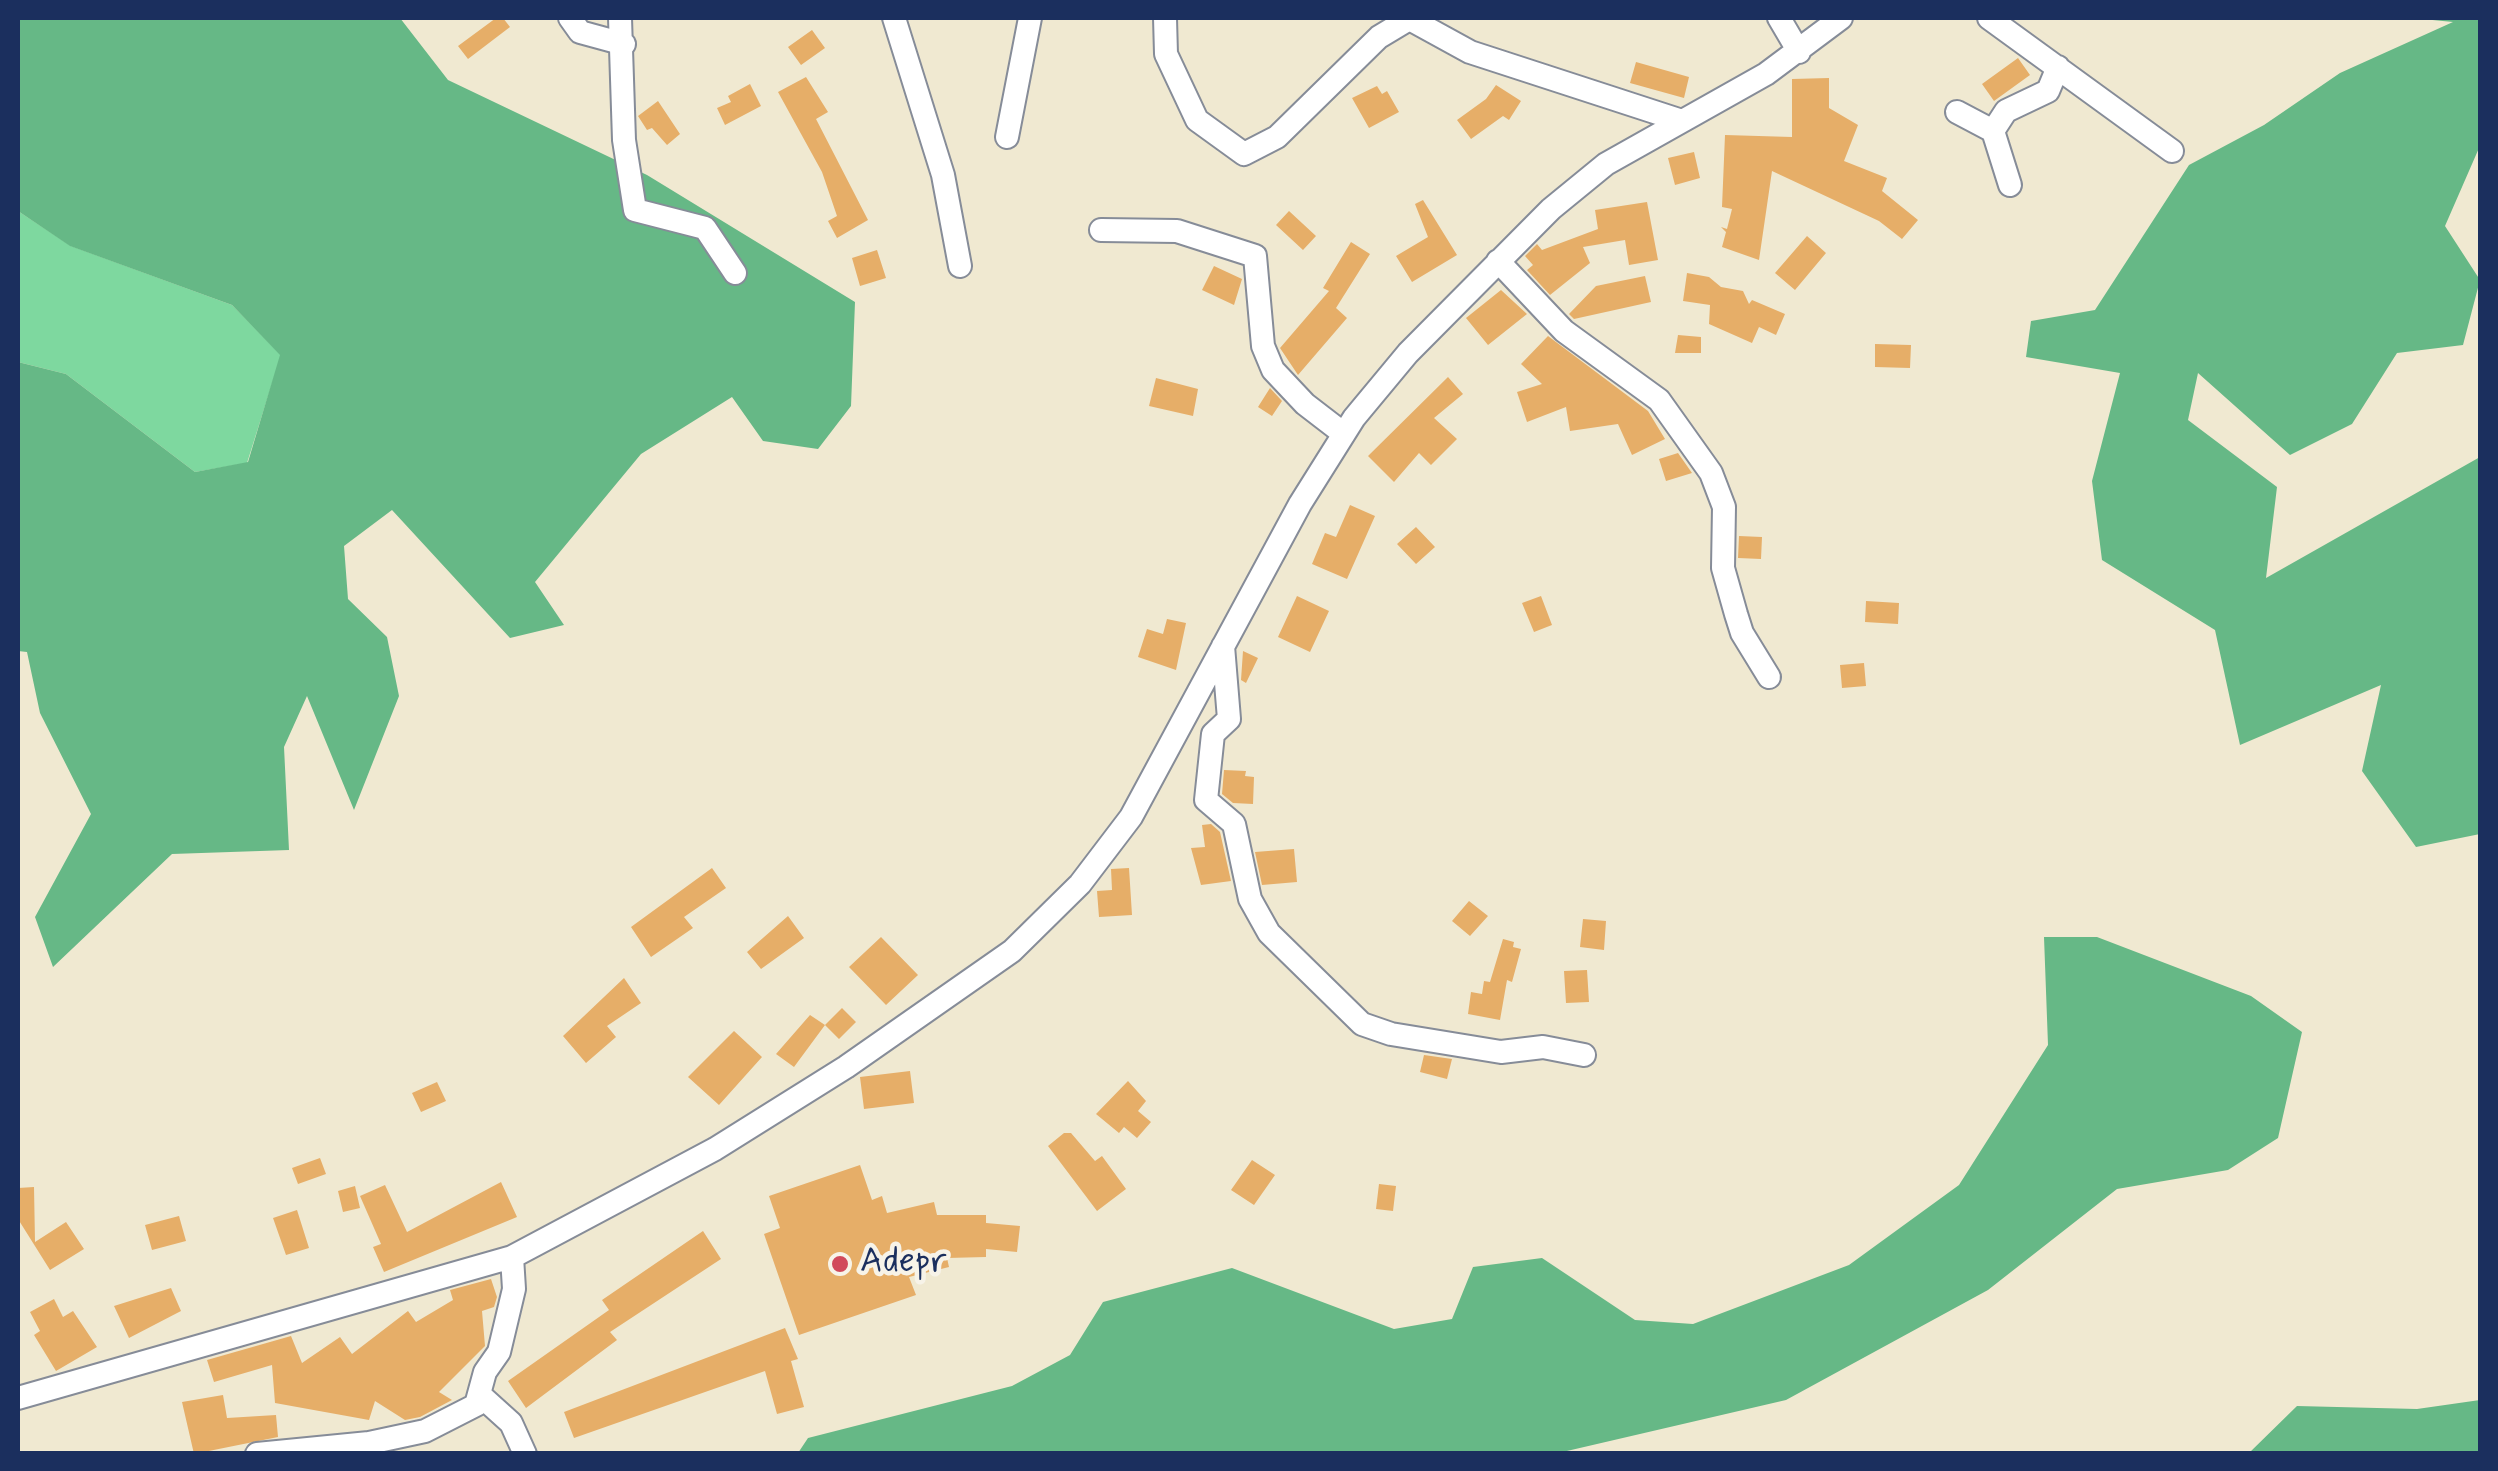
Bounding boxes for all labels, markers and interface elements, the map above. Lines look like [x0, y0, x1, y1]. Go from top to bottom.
place label: Adepr [860, 1243, 946, 1285]
marker: Adepr [829, 1253, 851, 1275]

